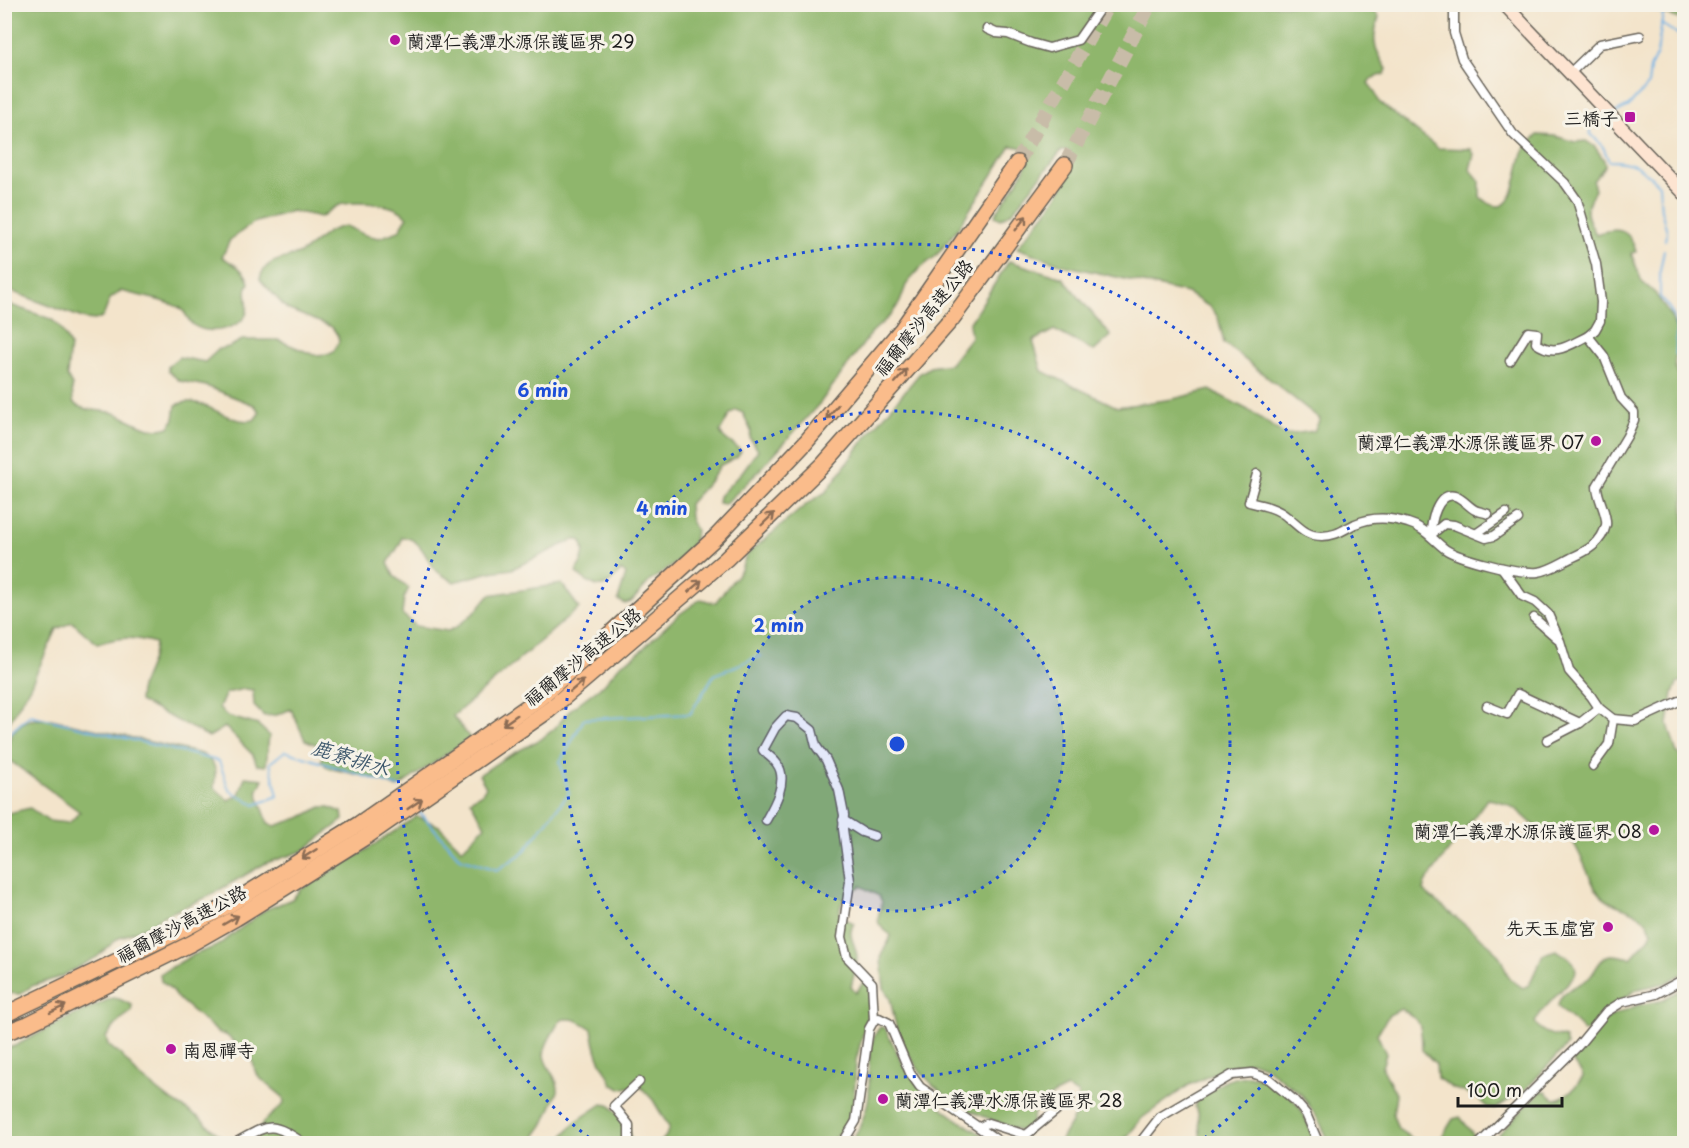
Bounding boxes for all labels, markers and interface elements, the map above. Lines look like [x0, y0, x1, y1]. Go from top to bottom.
place label: 蘭潭仁義潭水源保護區界 29 [407, 27, 634, 54]
marker: 蘭潭仁義潭水源保護區界 29 [388, 33, 402, 47]
place label: 三橋子 [1564, 104, 1618, 131]
marker: 三橋子 [1623, 110, 1637, 124]
one-way arrow [1015, 215, 1028, 231]
street label: 福爾摩沙高速公路 [867, 253, 979, 381]
one-way arrow [894, 369, 908, 384]
text: 6 min [518, 376, 568, 403]
one-way arrow [825, 404, 839, 419]
place label: 蘭潭仁義潭水源保護區界 07 [1357, 428, 1584, 455]
marker: 蘭潭仁義潭水源保護區界 07 [1589, 434, 1603, 448]
text: 4 min [636, 494, 688, 521]
one-way arrow [760, 511, 775, 526]
one-way arrow [687, 579, 702, 593]
street label: 福爾摩沙高速公路 [518, 600, 646, 712]
text: 2 min [754, 611, 804, 638]
one-way arrow [569, 680, 585, 693]
one-way arrow [502, 714, 519, 726]
water label: 鹿寮排水 [308, 731, 395, 783]
centre of rings [887, 734, 907, 754]
one-way arrow [406, 797, 423, 810]
place label: 蘭潭仁義潭水源保護區界 08 [1414, 817, 1642, 844]
marker: 蘭潭仁義潭水源保護區界 08 [1647, 823, 1661, 837]
one-way arrow [301, 849, 318, 861]
street label: 福爾摩沙高速公路 [111, 877, 251, 969]
one-way arrow [222, 914, 239, 926]
place label: 先天玉虛宮 [1506, 914, 1596, 941]
marker: 先天玉虛宮 [1601, 920, 1615, 934]
one-way arrow [48, 1003, 66, 1015]
place label: 南恩禪寺 [183, 1036, 255, 1063]
marker: 南恩禪寺 [164, 1042, 178, 1056]
scale bar [1458, 1070, 1562, 1108]
text: 100 m [1467, 1076, 1522, 1103]
place label: 蘭潭仁義潭水源保護區界 28 [895, 1086, 1123, 1113]
marker: 蘭潭仁義潭水源保護區界 28 [876, 1092, 890, 1106]

